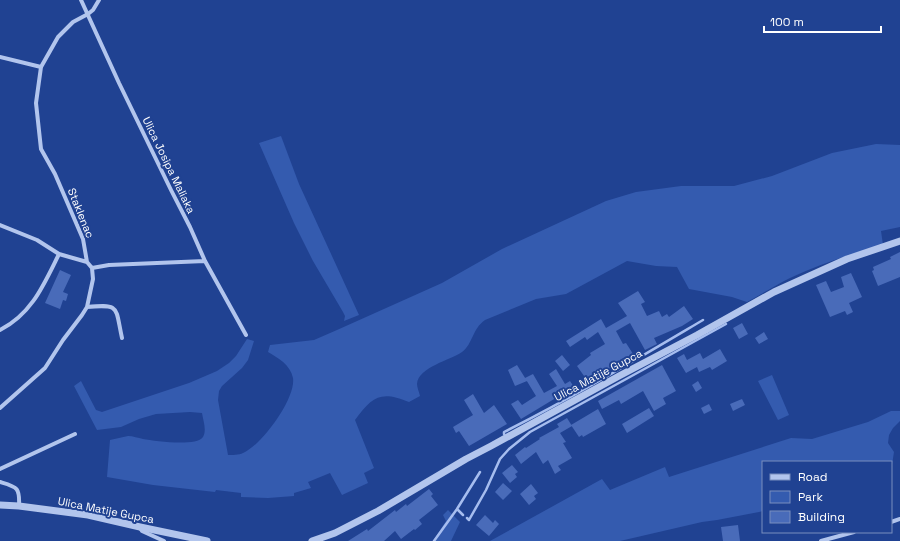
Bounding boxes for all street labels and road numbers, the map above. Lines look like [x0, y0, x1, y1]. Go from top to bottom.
street label: Ulica Josipa Maliaka [139, 114, 199, 216]
street label: Staklenac [65, 186, 97, 240]
street label: Ulica Matije Gupca [552, 346, 645, 404]
street label: Ulica Matije Gupca [57, 494, 156, 526]

